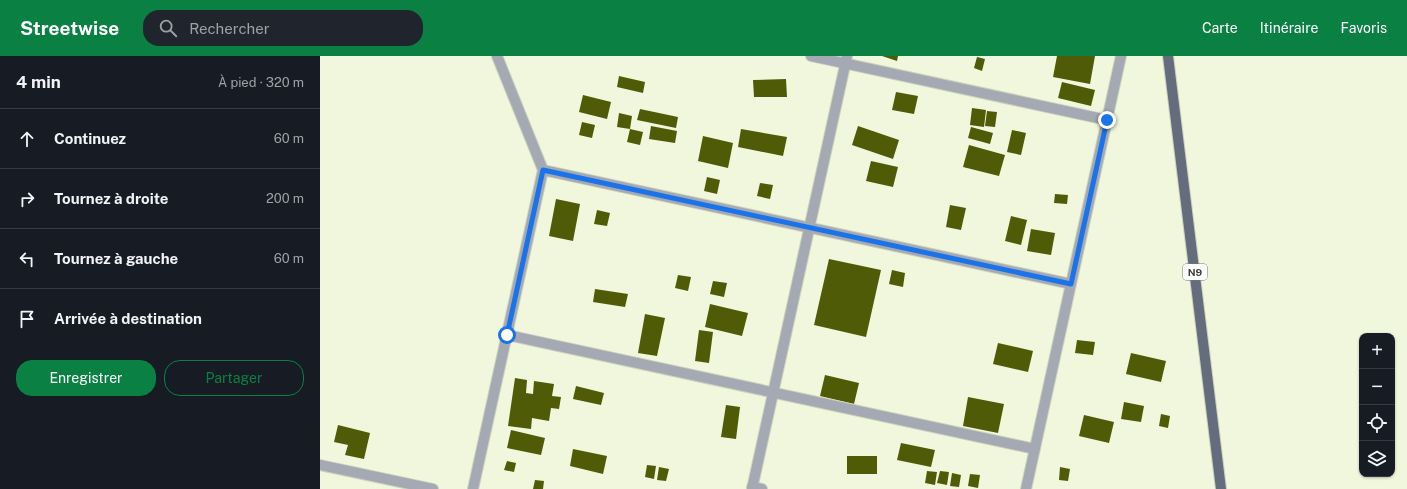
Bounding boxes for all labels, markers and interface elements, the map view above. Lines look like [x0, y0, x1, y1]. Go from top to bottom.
search box [143, 10, 423, 46]
text: Streetwise [20, 17, 119, 39]
icon: search [157, 17, 179, 39]
text: Rechercher [189, 20, 270, 37]
text: Carte [1202, 20, 1238, 36]
text: Itinéraire [1260, 20, 1318, 36]
text: Favoris [1340, 20, 1387, 36]
text: 4 min [16, 72, 61, 92]
text: À pied · 320 m [218, 75, 304, 90]
route end [1098, 111, 1116, 129]
icon: ahead [16, 128, 38, 150]
text: Continuez [54, 130, 126, 147]
text: 60 m [274, 131, 304, 146]
icon: right [16, 188, 38, 210]
text: Tournez à droite [54, 190, 168, 207]
text: 200 m [266, 191, 304, 206]
icon: left [16, 248, 38, 270]
text: Tournez à gauche [54, 250, 178, 267]
text: 60 m [274, 251, 304, 266]
road number: N9 [1183, 264, 1207, 280]
icon: arrive [16, 308, 38, 330]
text: Arrivée à destination [54, 310, 202, 327]
route start [498, 326, 516, 344]
map controls [1359, 333, 1395, 477]
button: + [1359, 333, 1395, 369]
button: Enregistrer [16, 360, 156, 396]
button: Partager [164, 360, 304, 396]
button: − [1359, 369, 1395, 405]
button: locate [1359, 405, 1395, 441]
button: layers [1359, 441, 1395, 477]

